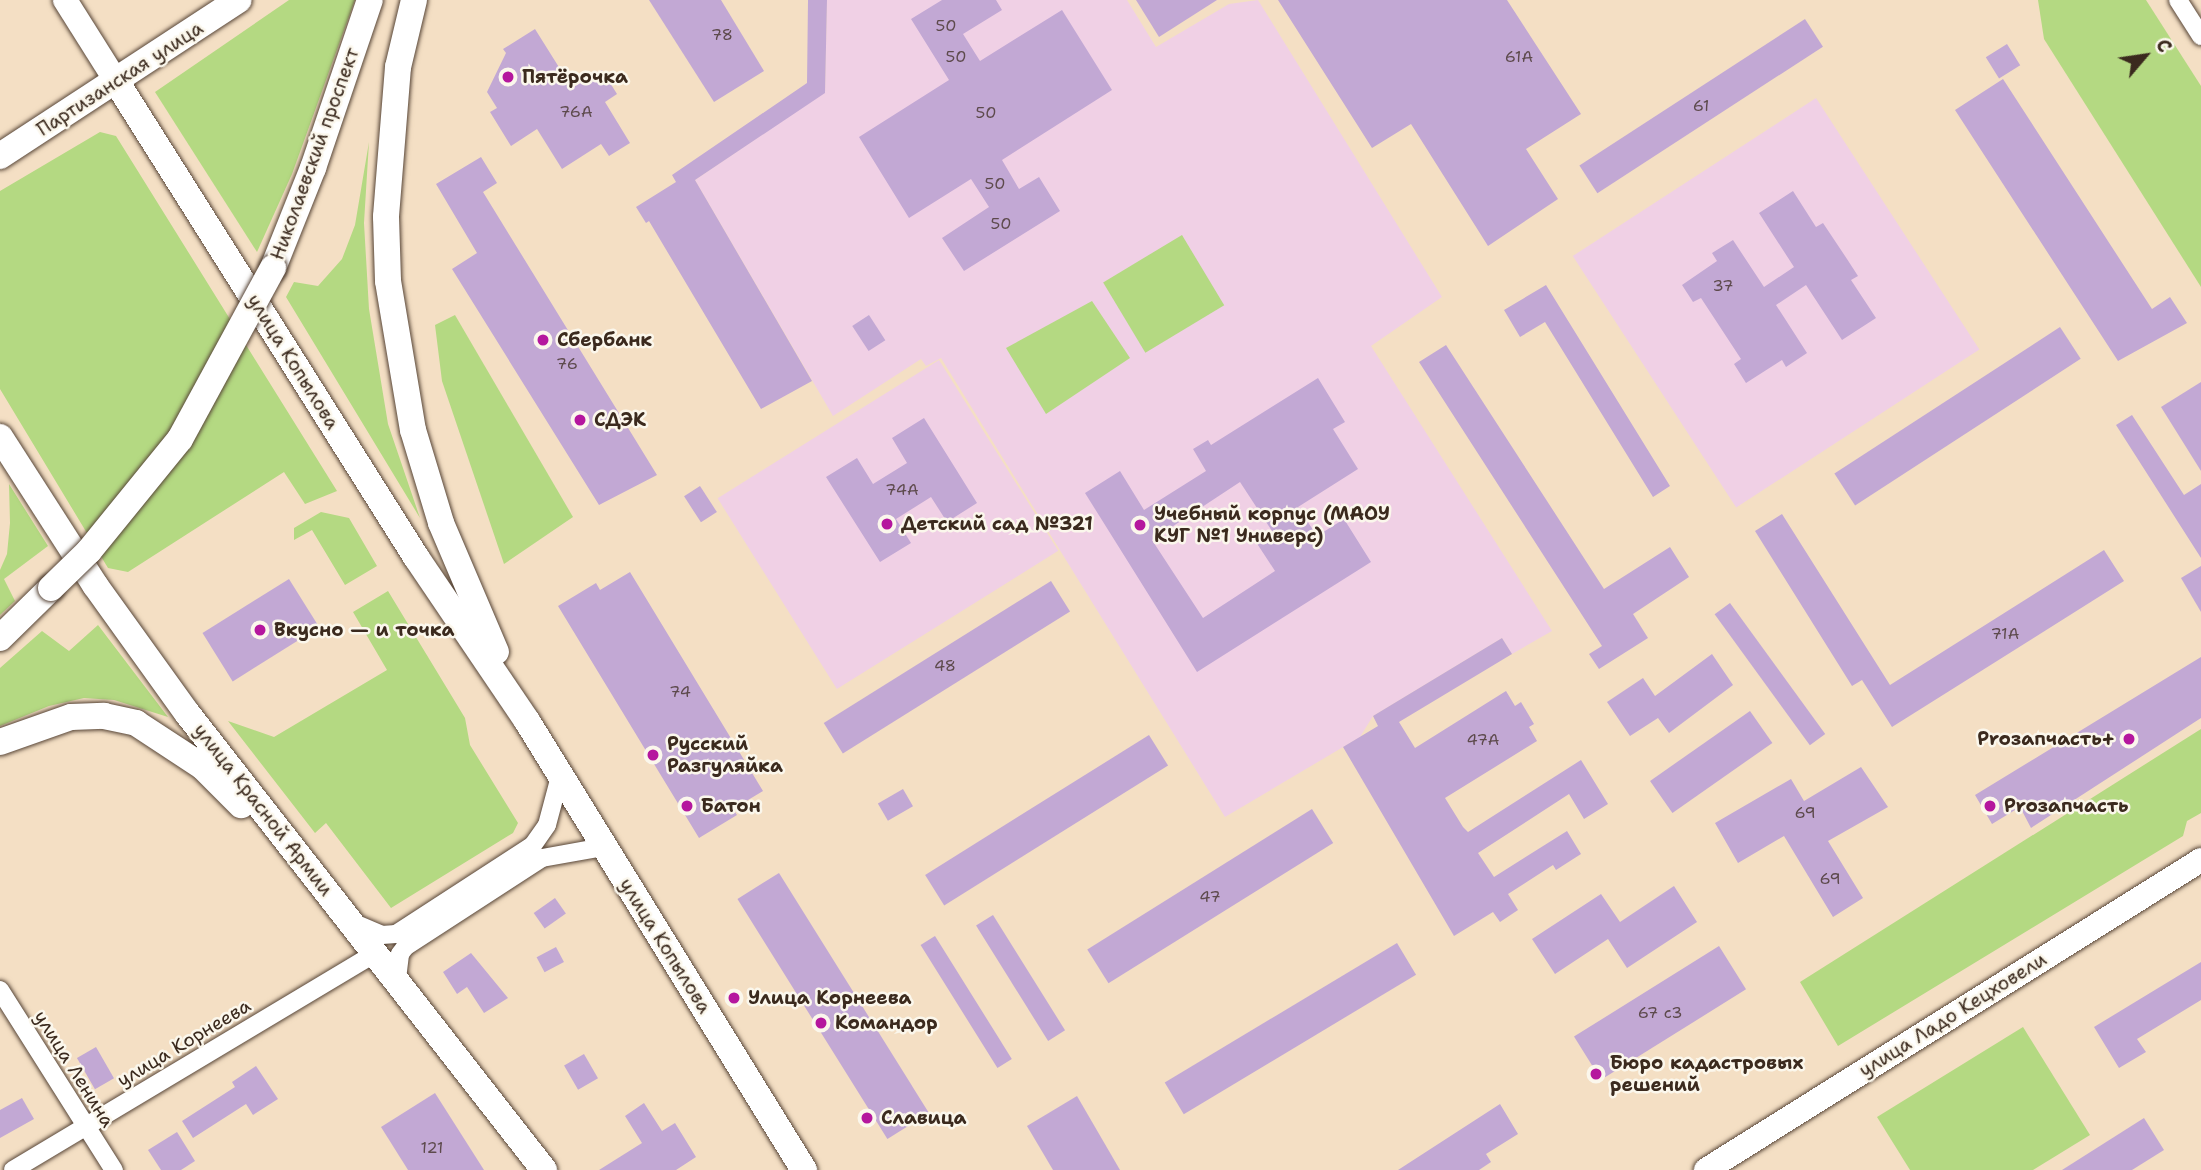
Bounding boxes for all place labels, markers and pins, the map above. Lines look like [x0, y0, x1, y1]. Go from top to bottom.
place label: Пятёрочка [522, 66, 628, 88]
marker: Пятёрочка [500, 69, 516, 85]
place label: Сбербанк [557, 329, 652, 351]
marker: Сбербанк [535, 332, 551, 348]
place label: СДЭК [594, 409, 646, 431]
marker: СДЭК [572, 412, 588, 428]
place label: Учебный корпус (МАОУ КУГ №1 Универс) [1154, 503, 1390, 547]
place label: Детский сад №321 [901, 513, 1093, 535]
marker: Детский сад №321 [879, 516, 895, 532]
marker: Учебный корпус (МАОУ КУГ №1 Универс) [1132, 517, 1148, 533]
place label: Вкусно — и точка [274, 619, 455, 641]
marker: Вкусно — и точка [252, 622, 268, 638]
place label: Proзапчасть+ [1977, 728, 2115, 750]
marker: Proзапчасть+ [2121, 731, 2137, 747]
place label: Русский Разгуляйка [667, 733, 783, 777]
marker: Русский Разгуляйка [645, 747, 661, 763]
place label: Батон [701, 795, 761, 817]
place label: Proзапчасть [2004, 795, 2128, 817]
marker: Батон [679, 798, 695, 814]
marker: Proзапчасть [1982, 798, 1998, 814]
place label: Улица Корнеева [748, 987, 912, 1009]
marker: Улица Корнеева [726, 990, 742, 1006]
place label: Командор [835, 1012, 938, 1034]
marker: Командор [813, 1015, 829, 1031]
place label: Бюро кадастровых решений [1610, 1052, 1803, 1096]
marker: Бюро кадастровых решений [1588, 1066, 1604, 1082]
place label: Славица [881, 1107, 967, 1129]
marker: Славица [859, 1110, 875, 1126]

